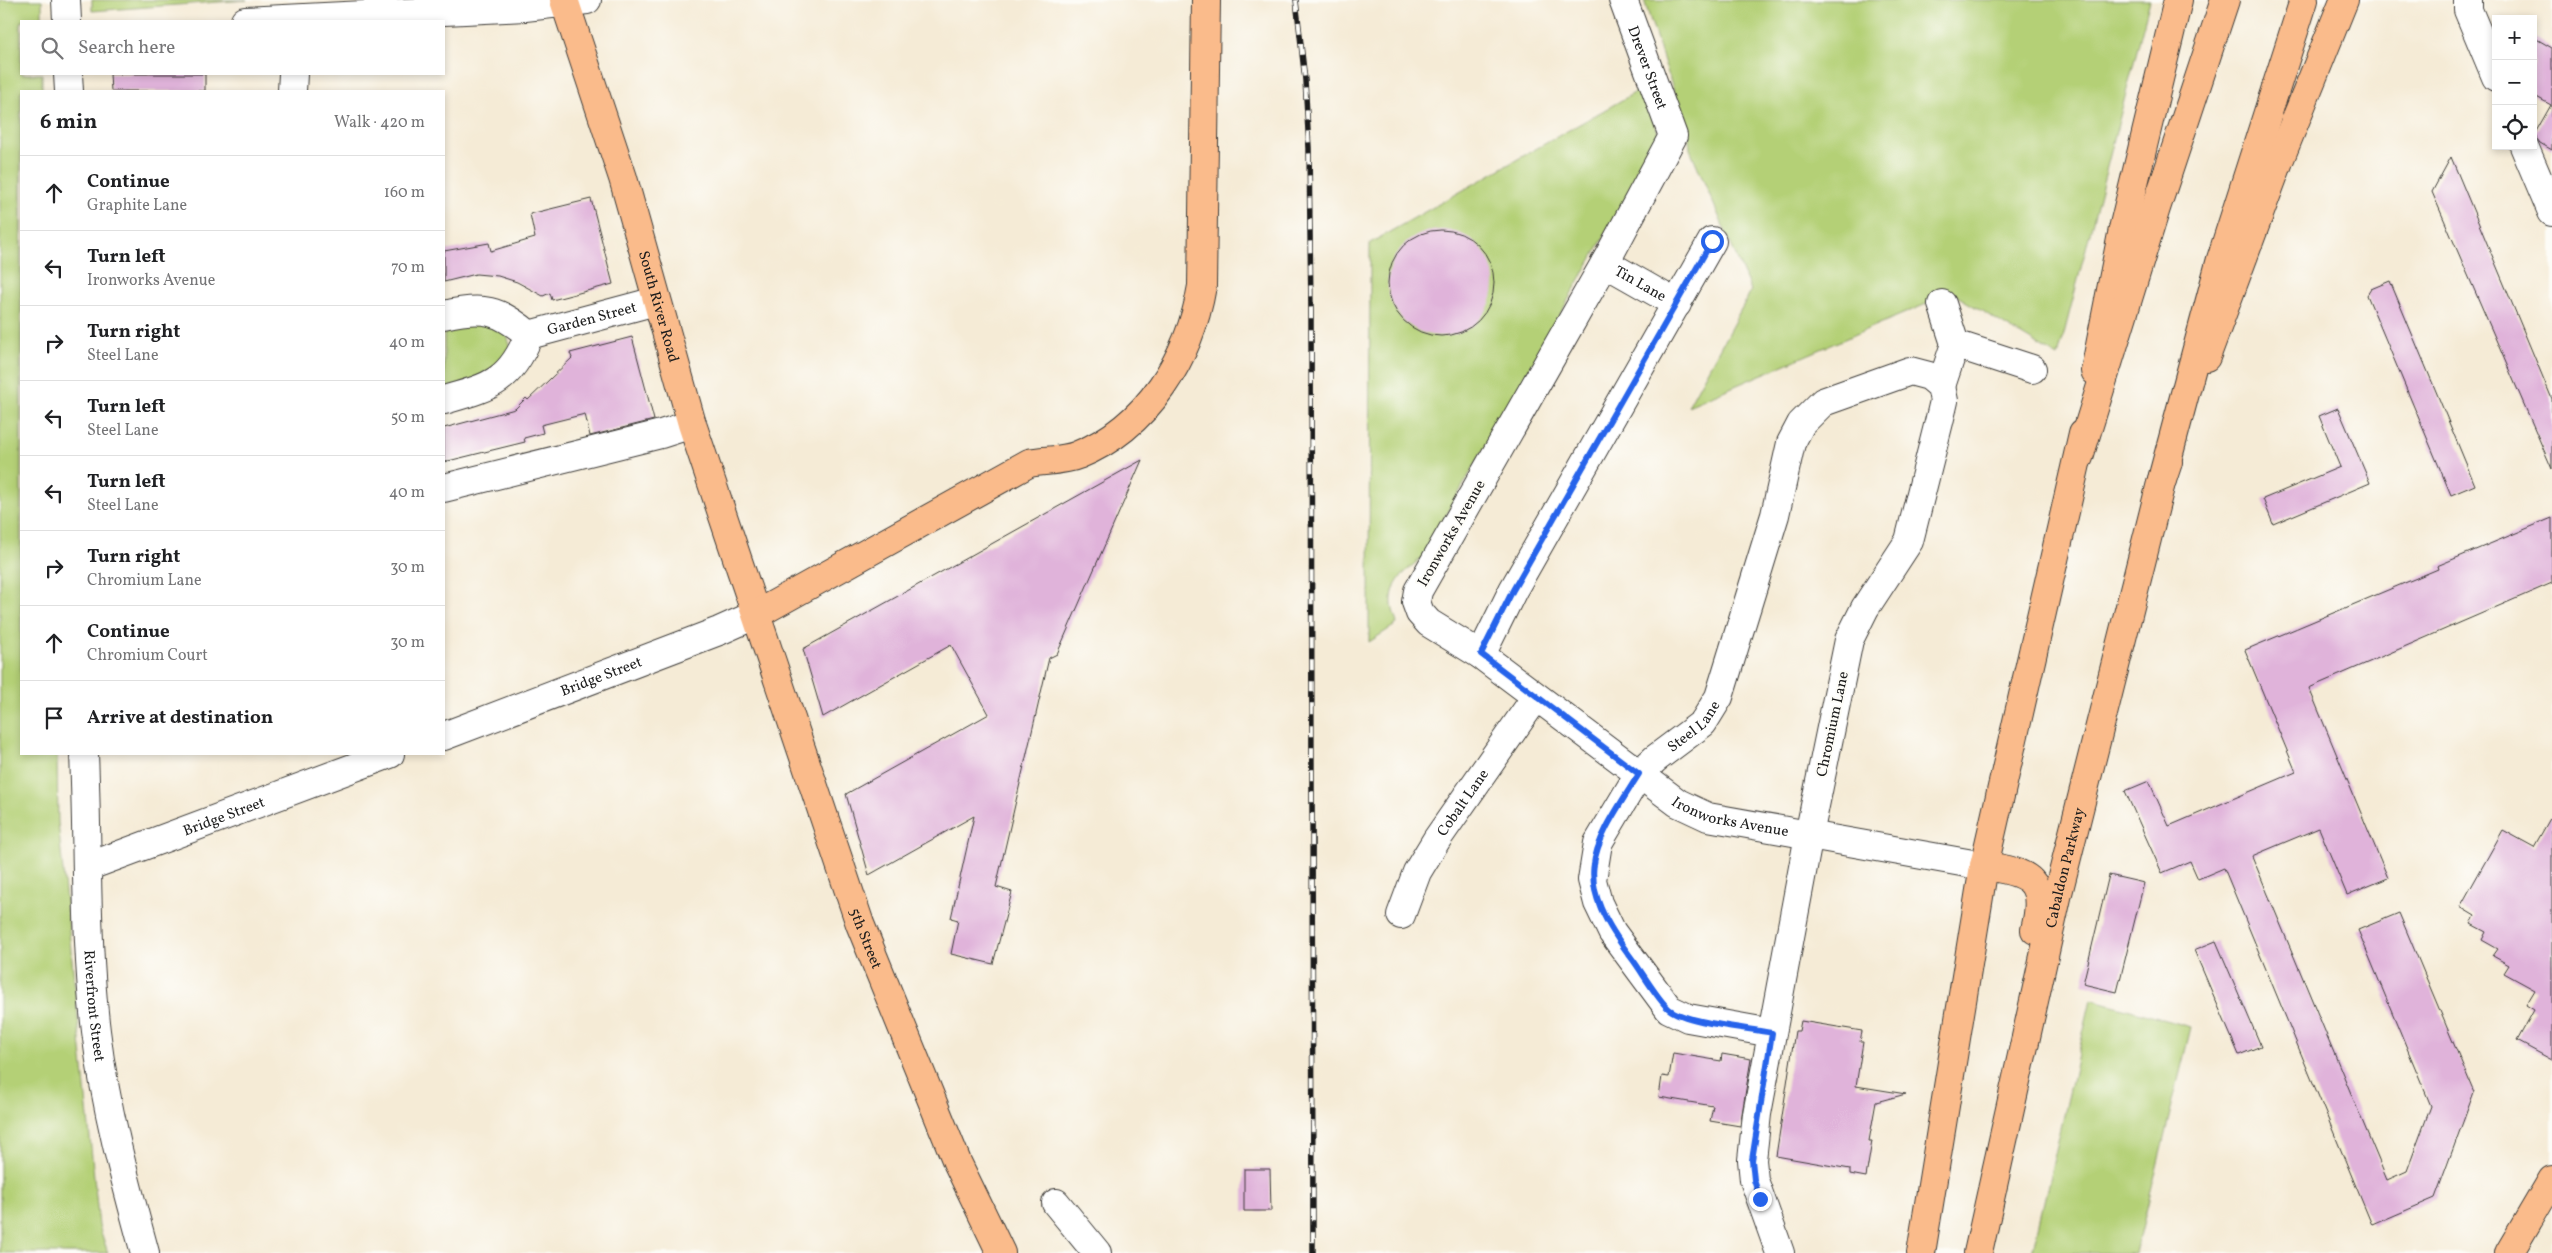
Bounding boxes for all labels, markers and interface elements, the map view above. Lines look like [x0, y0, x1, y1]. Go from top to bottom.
map controls [2492, 15, 2537, 150]
button: + [2492, 15, 2537, 60]
search box [20, 20, 445, 75]
street label: Drever Street [1621, 23, 1671, 113]
icon: search [38, 34, 66, 62]
text: Search here [78, 35, 175, 61]
button: − [2492, 60, 2537, 105]
button: locate [2492, 105, 2537, 150]
text: 6 min [40, 108, 97, 137]
text: Walk · 420 m [334, 112, 425, 134]
text: Continue [87, 169, 170, 195]
icon: ahead [40, 179, 68, 207]
text: 160 m [384, 182, 425, 204]
text: Graphite Lane [87, 195, 187, 217]
route start [1701, 230, 1724, 253]
text: Turn left [87, 244, 166, 270]
street label: South River Road [632, 249, 683, 365]
icon: left [40, 254, 68, 282]
text: 70 m [391, 257, 425, 279]
street label: Tin Lane [1610, 261, 1670, 308]
text: Ironworks Avenue [87, 270, 215, 292]
street label: Garden Street [545, 298, 639, 342]
text: Turn right [87, 319, 180, 345]
icon: right [40, 329, 68, 357]
text: 40 m [389, 332, 425, 354]
text: Steel Lane [87, 345, 159, 367]
text: Turn left [87, 394, 166, 420]
icon: left [40, 404, 68, 432]
text: 50 m [391, 407, 425, 429]
text: Steel Lane [87, 420, 159, 442]
text: Turn left [87, 469, 166, 495]
street label: Ironworks Avenue [1413, 476, 1491, 591]
icon: left [40, 479, 68, 507]
text: 40 m [389, 482, 425, 504]
text: Steel Lane [87, 495, 159, 517]
text: Turn right [87, 544, 180, 570]
icon: right [40, 554, 68, 582]
text: 30 m [390, 557, 425, 579]
text: Chromium Lane [87, 570, 202, 592]
text: Continue [87, 619, 170, 645]
icon: ahead [40, 629, 68, 657]
text: 30 m [390, 632, 425, 654]
text: Chromium Court [87, 645, 208, 667]
street label: Bridge Street [558, 652, 645, 703]
street label: Chromium Lane [1812, 670, 1855, 779]
street label: Steel Lane [1664, 697, 1726, 758]
icon: arrive [40, 704, 68, 732]
text: Arrive at destination [87, 705, 273, 731]
street label: Cobalt Lane [1433, 765, 1495, 841]
street label: Ironworks Avenue [1666, 792, 1790, 843]
street label: Bridge Street [180, 793, 268, 842]
street label: Cabaldon Parkway [2042, 806, 2091, 930]
street label: 5th Street [843, 906, 886, 972]
street label: Riverfront Street [77, 949, 109, 1063]
route end [1749, 1188, 1772, 1211]

